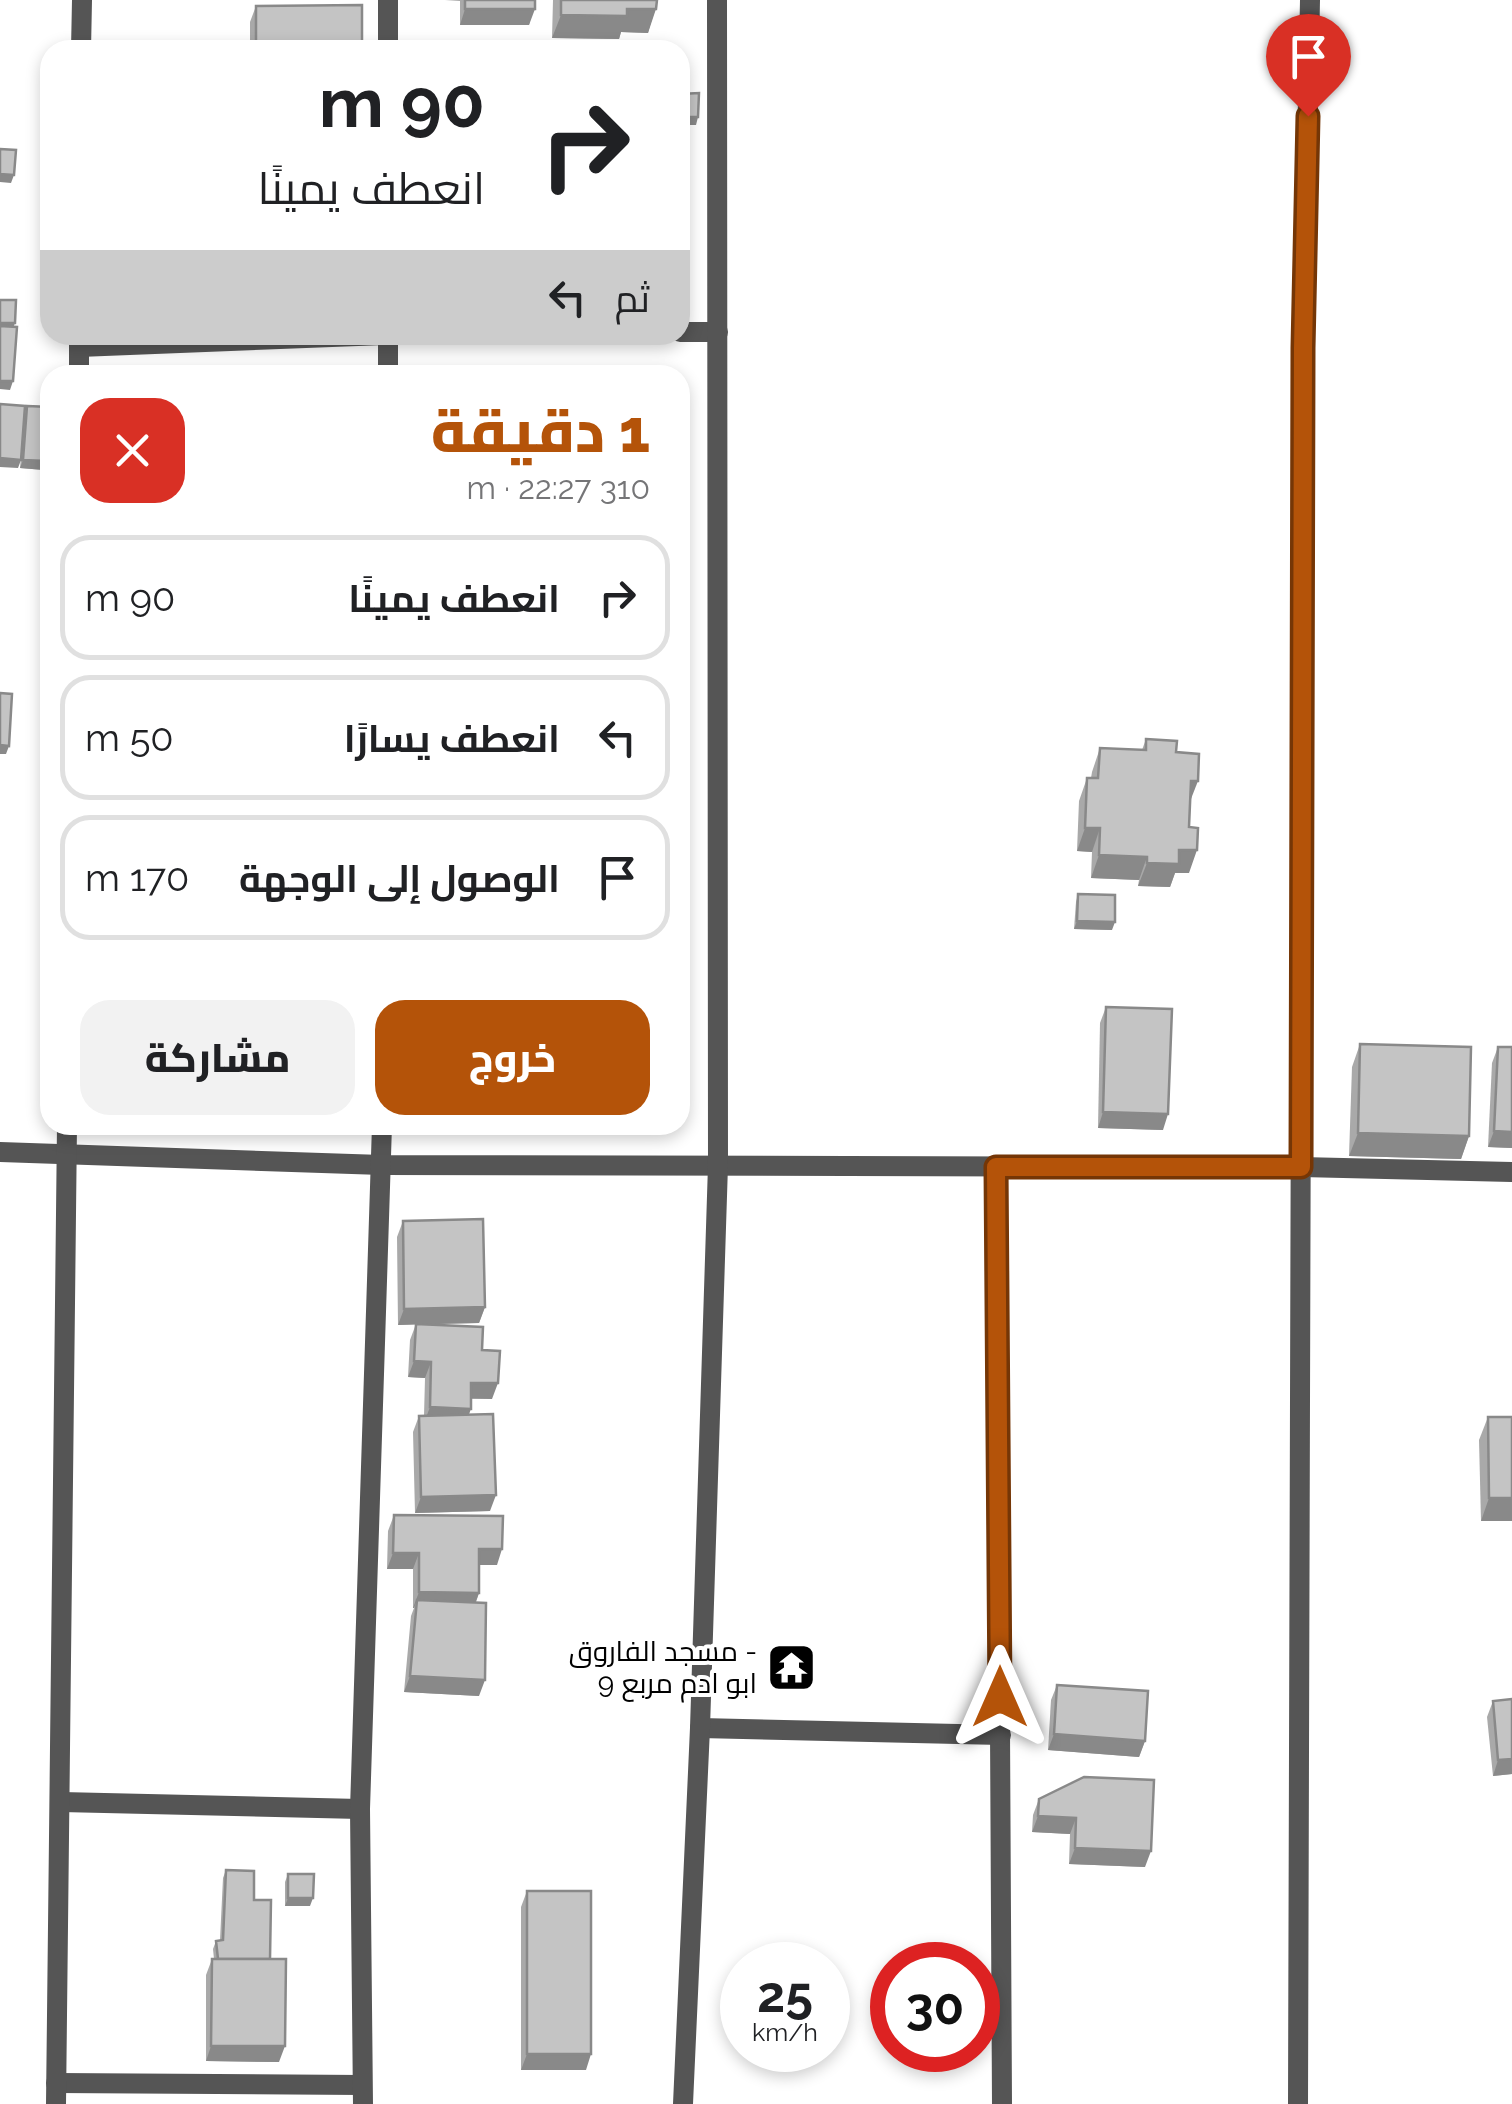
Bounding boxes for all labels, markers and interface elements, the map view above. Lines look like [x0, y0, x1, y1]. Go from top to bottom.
pin [1266, 14, 1351, 117]
icon: arrive [1281, 29, 1336, 84]
text: 90 m [319, 61, 485, 143]
icon: right [520, 80, 650, 210]
text: انعطف يمينًا [257, 162, 485, 215]
icon: left [540, 270, 595, 325]
text: ثم [615, 276, 650, 321]
text: 1 دقيقة [431, 396, 650, 466]
button: close [80, 398, 185, 503]
text: 310 m · 22:27 [467, 469, 650, 506]
icon: right [590, 570, 645, 625]
text: 90 m [85, 575, 175, 620]
text: انعطف يمينًا [348, 576, 560, 621]
icon: left [590, 710, 645, 765]
text: 50 m [85, 715, 174, 760]
text: انعطف يسارًا [344, 716, 560, 761]
icon: arrive [590, 850, 645, 905]
text: 170 m [85, 855, 189, 900]
text: الوصول إلى الوجهة [239, 856, 560, 901]
button: مشاركة [80, 1000, 355, 1115]
button: خروج [375, 1000, 650, 1115]
place label: مسجد الفاروق - ابو ادم مربع 9 [569, 1635, 757, 1703]
temple icon: مسجد الفاروق - ابو ادم مربع 9 [766, 1641, 818, 1693]
position arrow [948, 1645, 1052, 1749]
speed limit sign: 30 [870, 1942, 1000, 2072]
text: 25 [757, 1965, 813, 2024]
text: km/h [752, 2017, 818, 2047]

